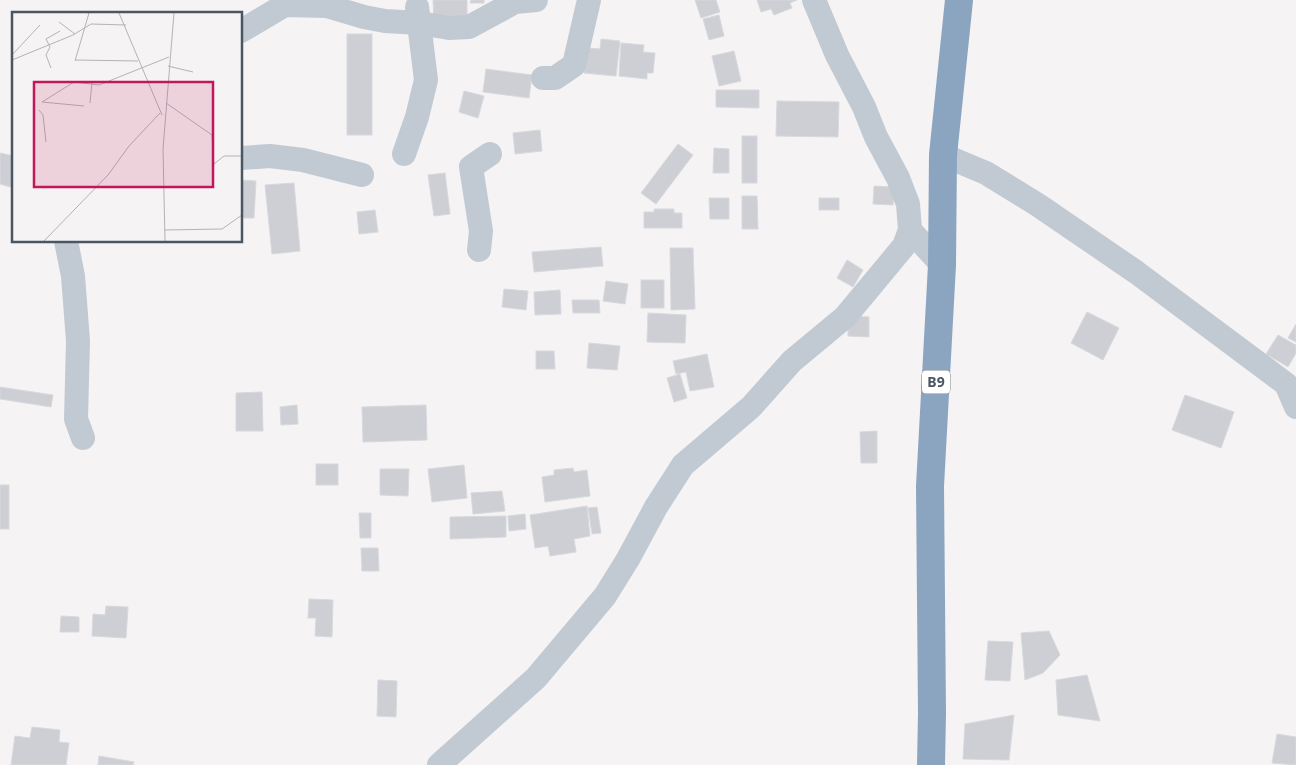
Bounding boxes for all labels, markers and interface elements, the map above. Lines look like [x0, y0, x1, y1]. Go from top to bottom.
inset map [12, 12, 242, 242]
road number: B9 [922, 371, 950, 394]

